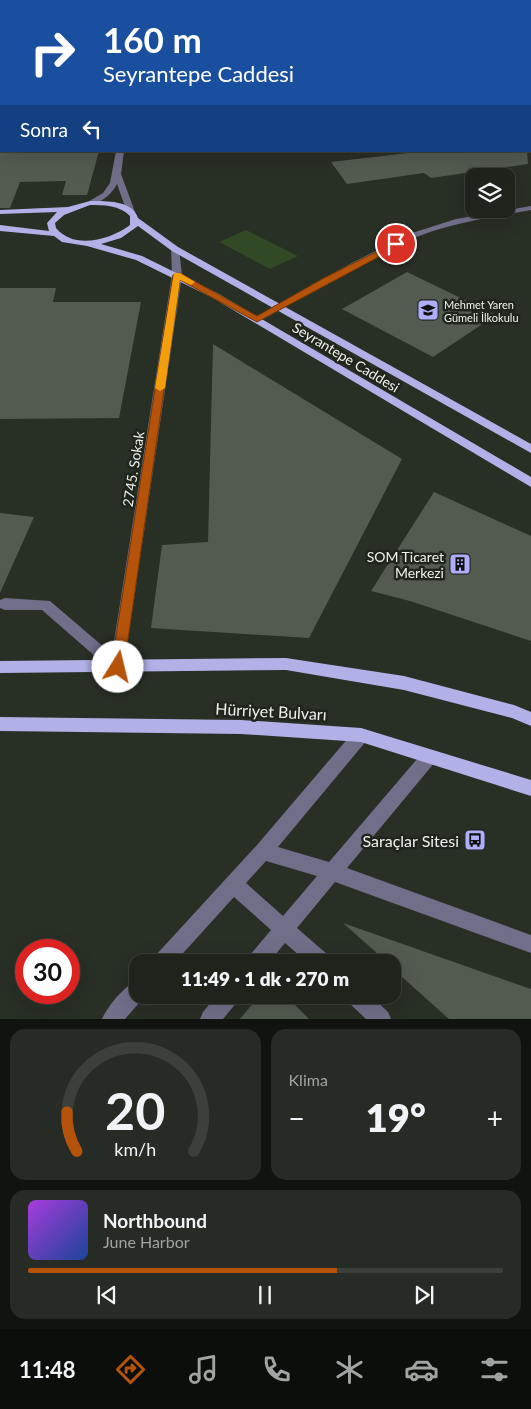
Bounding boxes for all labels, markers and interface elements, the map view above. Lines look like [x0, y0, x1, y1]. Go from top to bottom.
text: 160 m [103, 18, 202, 60]
icon: right [20, 20, 85, 85]
text: Seyrantepe Caddesi [103, 60, 294, 87]
icon: left [78, 115, 106, 143]
text: Sonra [20, 118, 68, 141]
map controls [465, 168, 515, 218]
button: layers [465, 168, 515, 218]
pin [375, 223, 417, 265]
icon: arrive [382, 230, 410, 258]
school or university icon: Mehmet Yaren Gümeli İlkokulu [416, 298, 440, 322]
place label: Mehmet Yaren Gümeli İlkokulu [444, 298, 519, 324]
street label: Seyrantepe Caddesi [289, 318, 403, 396]
street label: 2745. Sokak [119, 429, 147, 508]
place label: SOM Ticaret Merkezi [367, 548, 444, 581]
building icon: SOM Ticaret Merkezi [448, 552, 472, 576]
position arrow [91, 640, 143, 692]
street label: Hürriyet Bulvarı [215, 699, 327, 723]
bus stop icon: Saraçlar Sitesi [463, 828, 487, 852]
place label: Saraçlar Sitesi [363, 831, 459, 850]
speed limit sign: 30 [15, 939, 80, 1004]
text: 11:49 · 1 dk · 270 m [181, 967, 349, 990]
text: Klima [289, 1070, 328, 1089]
text: 20 [105, 1079, 165, 1141]
text: 19° [366, 1094, 426, 1140]
text: − [289, 1101, 305, 1135]
text: + [487, 1101, 503, 1135]
text: km/h [114, 1138, 156, 1160]
text: Northbound [103, 1209, 207, 1232]
text: June Harbor [103, 1232, 190, 1251]
icon: previous [93, 1281, 121, 1309]
icon: pause [251, 1281, 279, 1309]
icon: next [410, 1281, 438, 1309]
icon: directions [113, 1352, 148, 1387]
icon: music [186, 1352, 221, 1387]
icon: phone [259, 1352, 294, 1387]
icon: climate [332, 1352, 367, 1387]
icon: car [404, 1352, 439, 1387]
icon: filters [477, 1352, 512, 1387]
text: 11:48 [19, 1356, 76, 1383]

